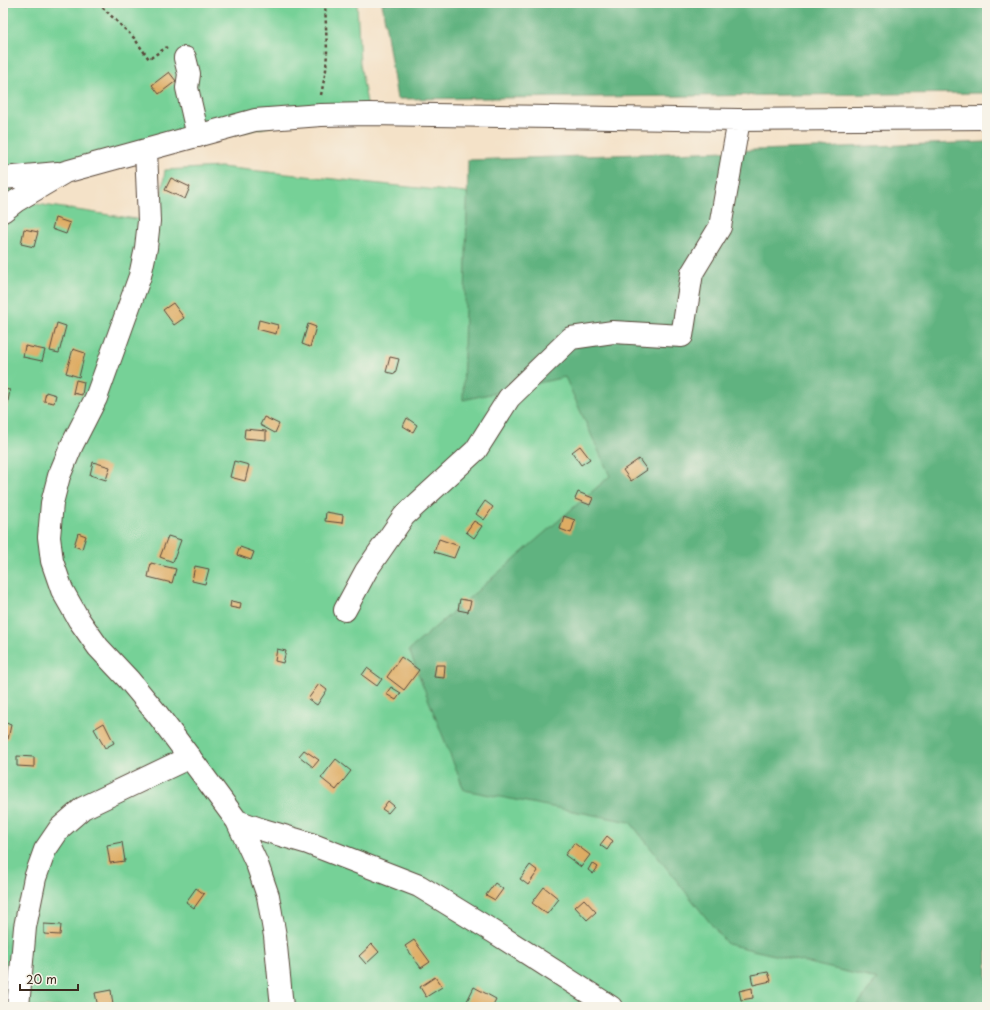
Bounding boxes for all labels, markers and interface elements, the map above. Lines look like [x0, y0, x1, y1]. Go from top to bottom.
scale bar [20, 966, 78, 992]
text: 20 m [26, 970, 57, 988]

